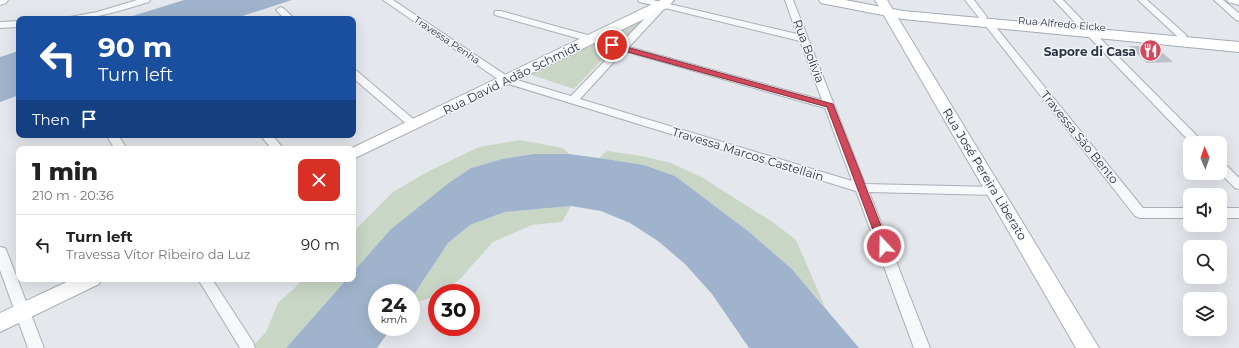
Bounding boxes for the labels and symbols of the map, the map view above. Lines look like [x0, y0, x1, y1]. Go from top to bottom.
street label: Travessa Penha [411, 13, 483, 67]
street label: Rua Alfredo Eicke [1018, 14, 1106, 34]
street label: Rua Bolívia [790, 17, 828, 85]
pin [595, 28, 629, 62]
street label: Rua David Adão Schmidt [440, 38, 582, 118]
restaurant icon: Sapore di Casa [1138, 38, 1164, 64]
place label: Sapore di Casa [1044, 44, 1136, 59]
street label: Travessa São Bento [1038, 88, 1122, 186]
street label: Rua José Pereira Liberato [940, 105, 1030, 243]
street label: Travessa Marcos Castellain [670, 124, 826, 184]
north arrow [1183, 136, 1227, 180]
position arrow [863, 225, 905, 267]
speed limit sign: 30 [428, 284, 480, 336]

